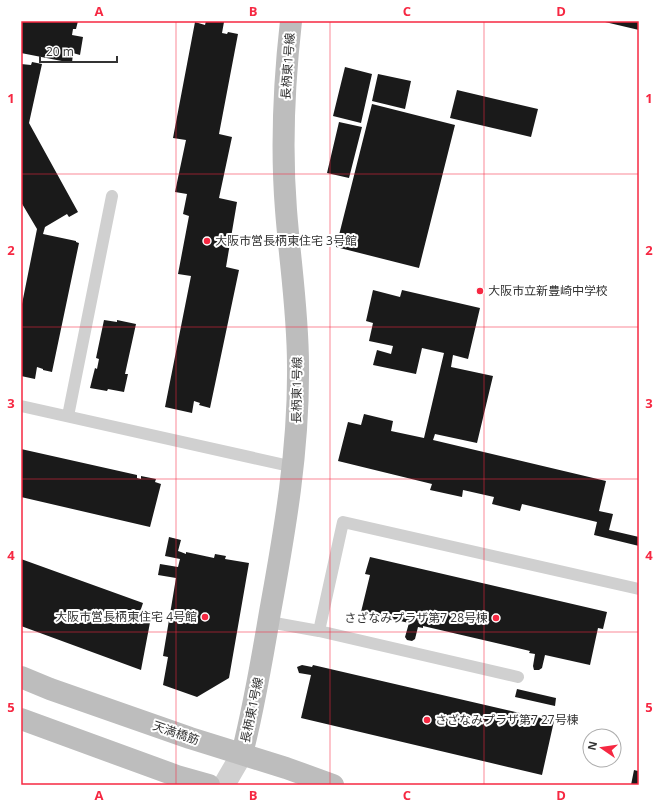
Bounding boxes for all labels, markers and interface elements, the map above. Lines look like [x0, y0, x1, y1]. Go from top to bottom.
text: A [95, 2, 104, 20]
text: B [249, 2, 258, 20]
text: C [403, 2, 411, 20]
text: D [556, 2, 566, 20]
street label: 長柄東1号線 [277, 32, 298, 100]
scale bar [40, 38, 117, 64]
text: 20 m [46, 43, 74, 60]
text: 1 [7, 89, 15, 107]
text: 1 [645, 89, 653, 107]
place label: 大阪市営長柄東住宅 3号館 [215, 232, 357, 249]
marker: 大阪市営長柄東住宅 3号館 [202, 236, 212, 246]
text: 2 [7, 241, 15, 259]
text: 2 [645, 241, 653, 259]
place label: 大阪市立新豊崎中学校 [488, 282, 608, 299]
marker: 大阪市立新豊崎中学校 [475, 286, 485, 296]
street label: 長柄東1号線 [287, 356, 306, 424]
text: 3 [7, 394, 15, 412]
text: 3 [645, 394, 653, 412]
text: 4 [7, 546, 15, 564]
text: 4 [645, 546, 653, 564]
place label: 大阪市営長柄東住宅 4号館 [55, 608, 197, 625]
place label: さざなみプラザ第7 28号棟 [344, 609, 488, 626]
marker: 大阪市営長柄東住宅 4号館 [200, 612, 210, 622]
marker: さざなみプラザ第7 28号棟 [491, 613, 501, 623]
street label: 長柄東1号線 [236, 675, 267, 744]
text: 5 [7, 698, 15, 716]
text: 5 [645, 698, 653, 716]
place label: さざなみプラザ第7 27号棟 [435, 711, 579, 728]
marker: さざなみプラザ第7 27号棟 [422, 715, 432, 725]
street label: 天満橋筋 [151, 717, 202, 748]
north arrow [582, 728, 622, 768]
text: N [583, 740, 600, 752]
text: A [95, 786, 104, 804]
text: B [249, 786, 258, 804]
text: C [403, 786, 411, 804]
text: D [556, 786, 566, 804]

